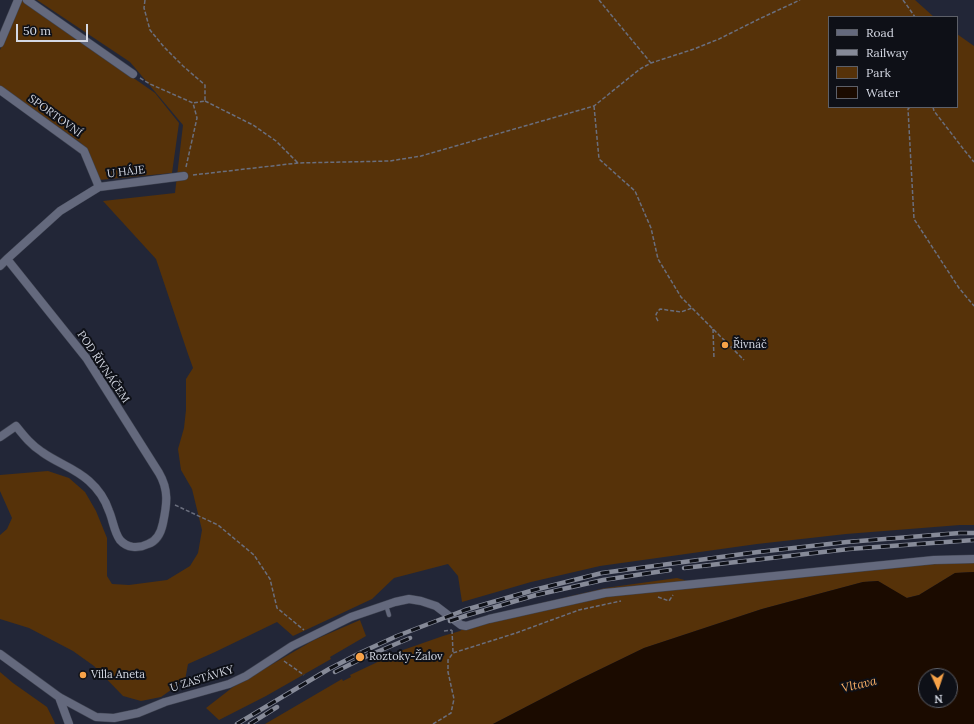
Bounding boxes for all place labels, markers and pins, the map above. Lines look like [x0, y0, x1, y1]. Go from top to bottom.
place label: Řivnáč [733, 338, 767, 352]
marker: Řivnáč [720, 340, 730, 350]
place label: Roztoky-Žalov [369, 650, 443, 664]
marker: Roztoky-Žalov [354, 651, 366, 663]
place label: Villa Aneta [91, 668, 145, 682]
marker: Villa Aneta [78, 670, 88, 680]

